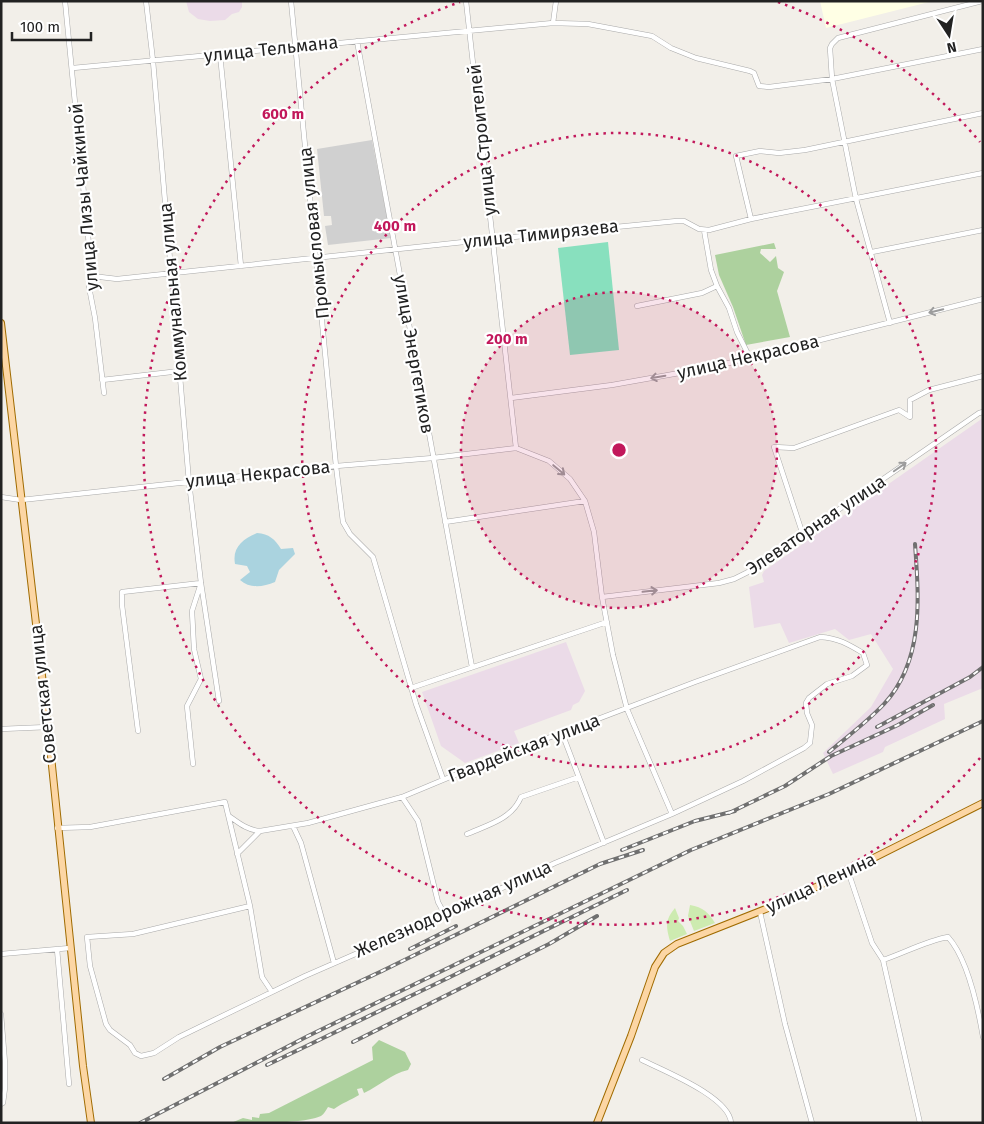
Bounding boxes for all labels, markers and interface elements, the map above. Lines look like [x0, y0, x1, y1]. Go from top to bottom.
scale bar [12, 10, 91, 42]
north arrow [924, 10, 974, 60]
text: 100 m [20, 18, 60, 36]
street label: улица Тельмана [203, 31, 339, 67]
text: N [945, 38, 958, 57]
street label: улица Строителей [463, 63, 501, 217]
street label: улица Лизы Чайкиной [65, 102, 103, 292]
text: 600 m [262, 105, 304, 123]
street label: Промысловая улица [294, 146, 334, 320]
street label: Коммунальная улица [154, 202, 192, 382]
street label: улица Тимирязева [462, 215, 620, 253]
text: 400 m [374, 217, 416, 235]
street label: улица Энергетиков [389, 273, 439, 435]
one-way arrow [928, 307, 944, 316]
text: 200 m [486, 330, 528, 348]
street label: улица Некрасова [675, 330, 821, 384]
one-way arrow [651, 373, 667, 383]
centre of rings [610, 441, 628, 459]
street label: улица Некрасова [185, 455, 331, 493]
one-way arrow [893, 462, 907, 472]
one-way arrow [552, 464, 565, 475]
street label: Элеваторная улица [742, 470, 890, 580]
one-way arrow [642, 586, 658, 596]
street label: Советская улица [25, 623, 61, 765]
street label: Гвардейская улица [445, 709, 603, 787]
street label: улица Ленина [763, 848, 879, 918]
street label: Железнодорожная улица [351, 855, 555, 963]

